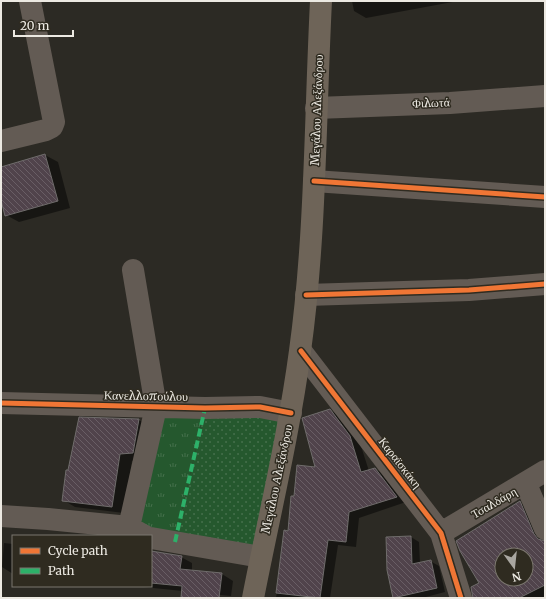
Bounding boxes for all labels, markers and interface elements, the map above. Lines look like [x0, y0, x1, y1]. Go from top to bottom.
scale bar [14, 12, 73, 38]
text: 20 m [20, 18, 49, 33]
street label: Μεγάλου Αλεξάνδρου [307, 54, 326, 166]
street label: Φιλωτά [412, 94, 451, 111]
street label: Κανελλοπούλου [104, 387, 188, 404]
street label: Μεγάλου Αλεξάνδρου [258, 423, 295, 535]
street label: Καραϊσκάκη [376, 434, 425, 491]
street label: Τσαλδάρη [468, 483, 519, 522]
legend [12, 535, 152, 587]
text: Cycle path [48, 543, 108, 558]
north arrow [494, 547, 534, 587]
text: Path [48, 563, 74, 578]
text: N [510, 569, 523, 585]

